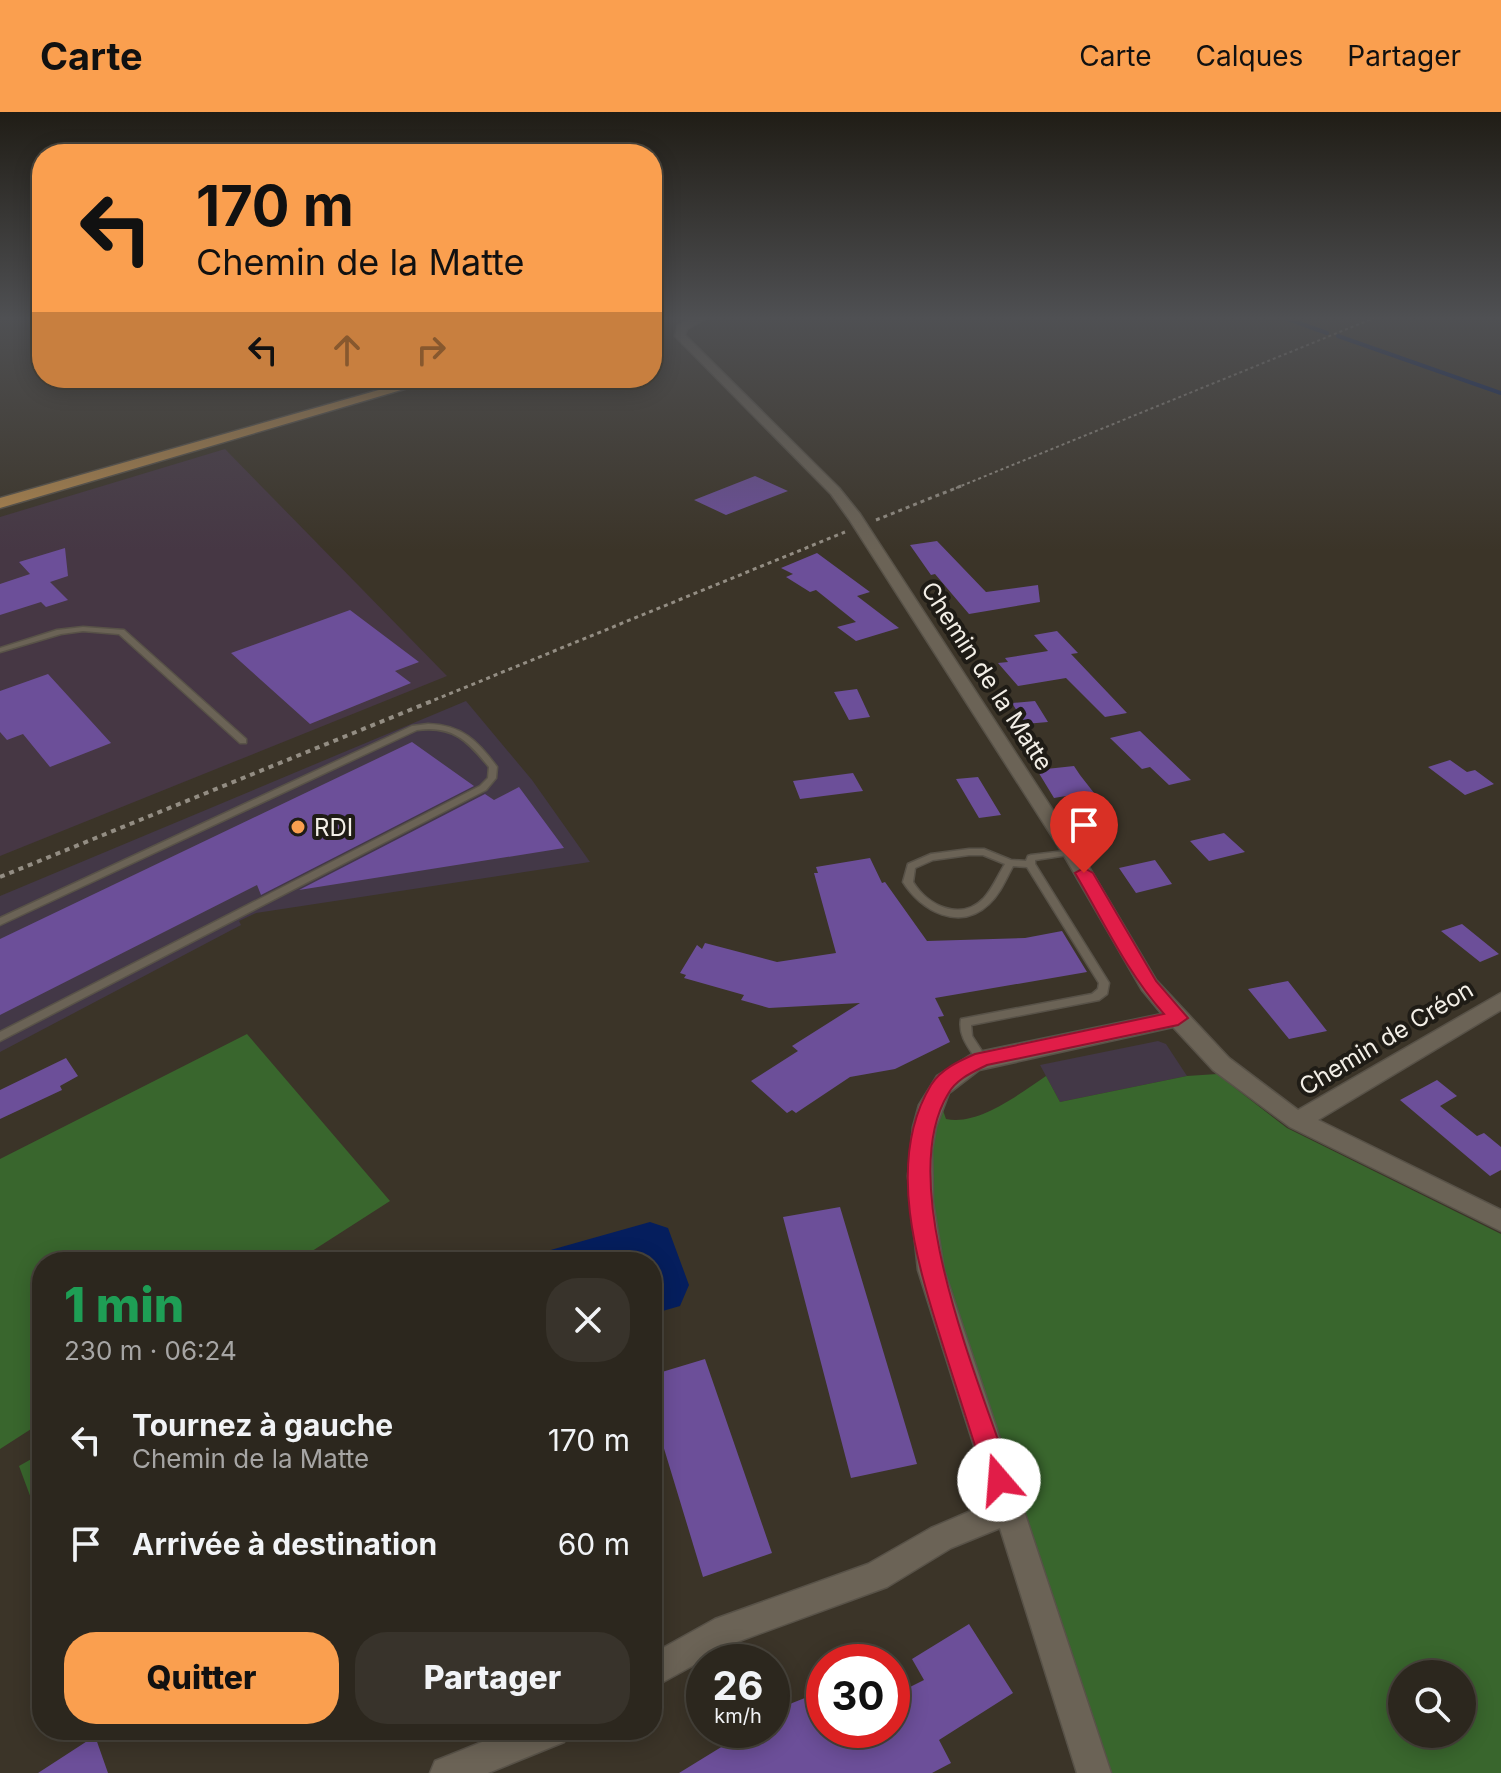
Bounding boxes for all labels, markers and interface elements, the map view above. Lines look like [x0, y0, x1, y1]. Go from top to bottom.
text: Carte [40, 33, 143, 79]
text: Carte [1079, 39, 1152, 73]
text: Calques [1196, 39, 1303, 73]
text: Partager [1347, 39, 1461, 73]
text: 170 m [196, 172, 354, 240]
icon: left [64, 176, 168, 280]
text: Chemin de la Matte [196, 240, 524, 284]
icon: left [241, 328, 285, 372]
icon: ahead [325, 328, 369, 372]
icon: right [409, 328, 453, 372]
street label: Chemin de la Matte [915, 576, 1059, 776]
pin [1050, 791, 1118, 873]
icon: arrive [1062, 803, 1106, 847]
place label: RDI [314, 813, 353, 842]
marker: RDI [289, 818, 307, 836]
street label: Chemin de Créon [1294, 975, 1478, 1101]
text: 1 min [64, 1275, 184, 1334]
button: close [546, 1278, 630, 1362]
text: 230 m · 06:24 [64, 1335, 237, 1366]
text: Tournez à gauche [132, 1407, 393, 1443]
icon: left [64, 1418, 108, 1462]
text: 170 m [548, 1422, 630, 1458]
position arrow [957, 1438, 1041, 1522]
text: Chemin de la Matte [132, 1443, 369, 1474]
icon: arrive [64, 1522, 108, 1566]
text: Arrivée à destination [132, 1526, 437, 1562]
text: 60 m [558, 1526, 630, 1562]
button: Quitter [64, 1632, 339, 1724]
button: Partager [355, 1632, 630, 1724]
speed limit sign: 30 [806, 1644, 910, 1748]
map controls [1388, 1660, 1476, 1748]
button: search [1388, 1660, 1476, 1748]
text: 26 [712, 1661, 764, 1710]
text: km/h [714, 1704, 762, 1728]

